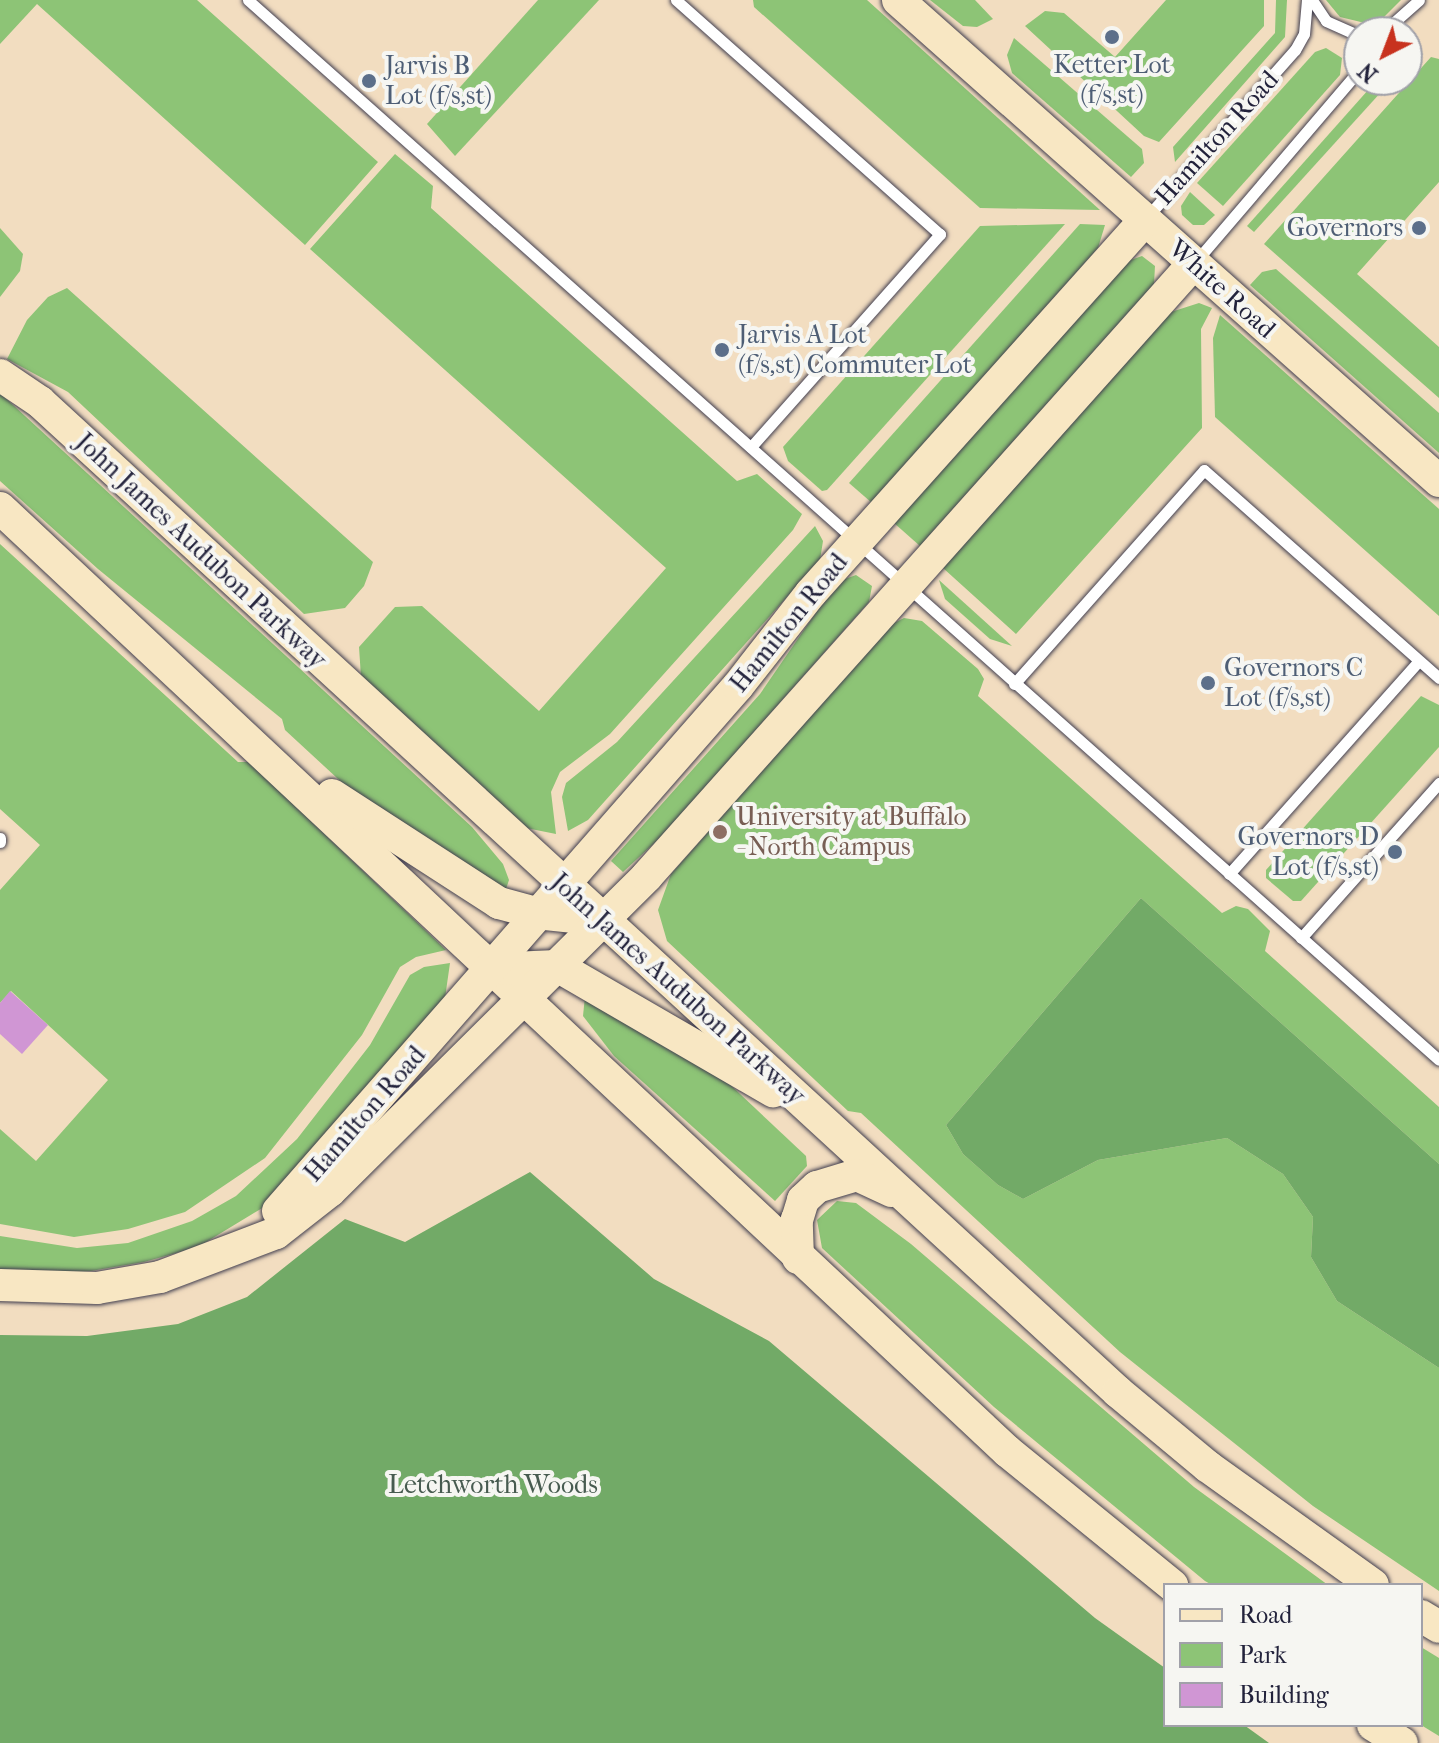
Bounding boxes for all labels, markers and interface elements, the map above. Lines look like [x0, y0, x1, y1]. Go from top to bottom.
north arrow [1343, 16, 1423, 96]
marker: Ketter Lot (f/s,st) [1103, 28, 1121, 46]
place label: Ketter Lot (f/s,st) [1053, 49, 1171, 110]
place label: Jarvis B Lot (f/s,st) [385, 50, 492, 112]
text: N [1353, 57, 1383, 88]
street label: Hamilton Road [1149, 64, 1285, 212]
marker: Jarvis B Lot (f/s,st) [360, 72, 378, 90]
place label: Governors [1287, 212, 1403, 244]
marker: Governors [1410, 219, 1428, 237]
street label: White Road [1162, 233, 1282, 345]
place label: Jarvis A Lot (f/s,st) Commuter Lot [738, 319, 972, 380]
marker: Jarvis A Lot (f/s,st) Commuter Lot [713, 341, 731, 359]
street label: John James Audubon Parkway [69, 426, 333, 676]
street label: Hamilton Road [723, 547, 855, 699]
place label: Governors C Lot (f/s,st) [1224, 652, 1363, 714]
marker: Governors C Lot (f/s,st) [1199, 674, 1217, 692]
place label: University at Buffalo - North Campus [736, 801, 967, 862]
place label: Governors D Lot (f/s,st) [1237, 821, 1379, 882]
marker: University at Buffalo - North Campus [711, 823, 729, 841]
marker: Governors D Lot (f/s,st) [1386, 843, 1404, 861]
street label: John James Audubon Parkway [544, 866, 812, 1112]
street label: Hamilton Road [298, 1040, 432, 1188]
park label: Letchworth Woods [388, 1469, 598, 1501]
legend [1163, 1583, 1423, 1727]
text: Road [1239, 1601, 1292, 1629]
text: Park [1239, 1641, 1287, 1669]
text: Building [1239, 1681, 1329, 1709]

